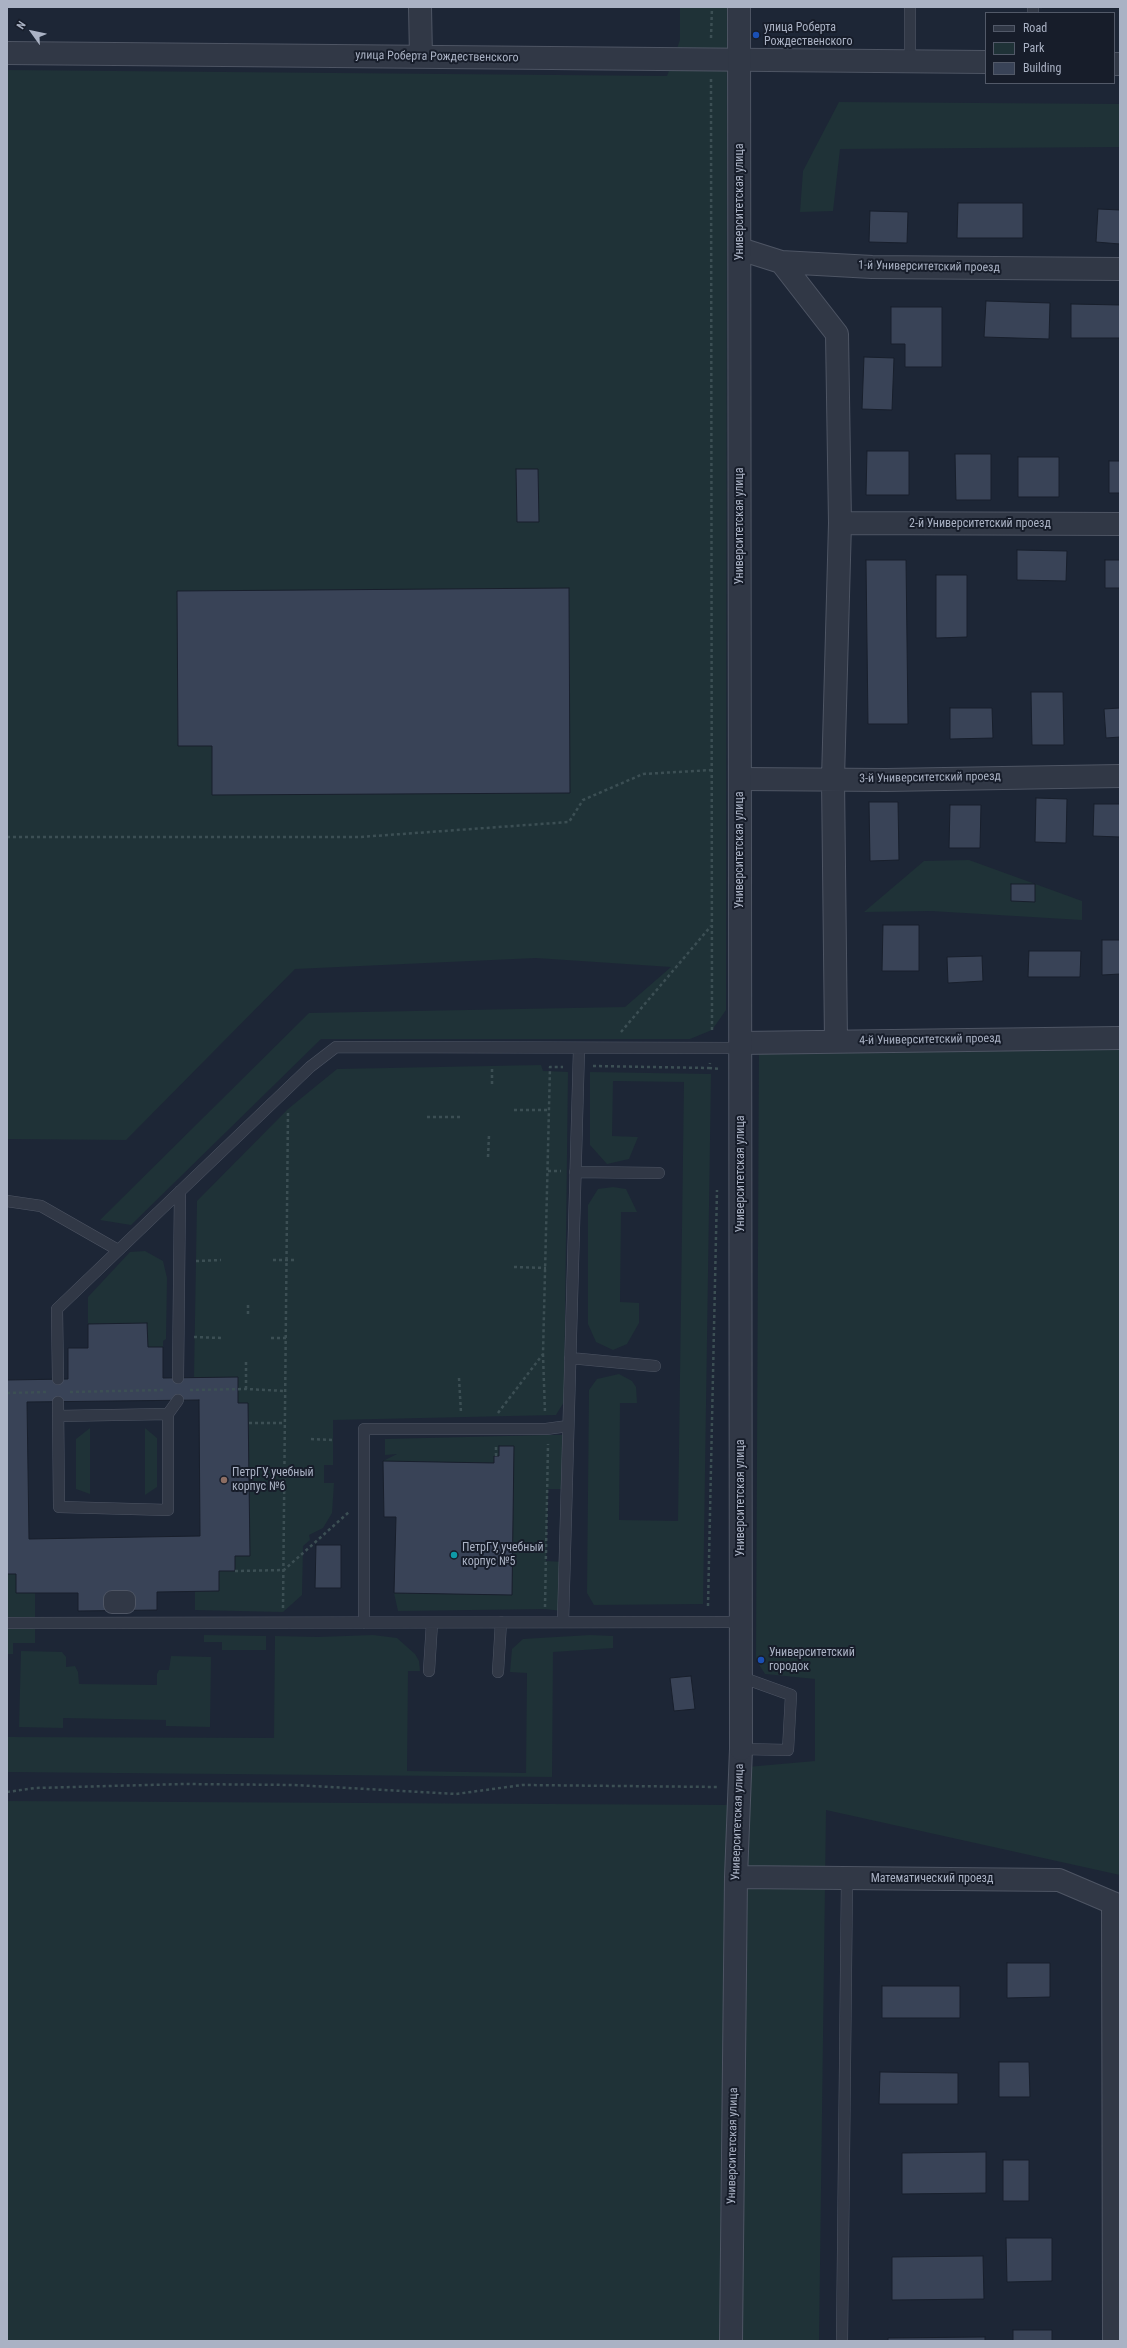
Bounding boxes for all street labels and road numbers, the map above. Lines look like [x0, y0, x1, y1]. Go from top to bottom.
street label: улица Роберта Рождественского [355, 48, 519, 66]
street label: Университетская улица [733, 144, 747, 260]
street label: 1-й Университетский проезд [858, 259, 1000, 275]
street label: Университетская улица [733, 468, 747, 584]
street label: 2-й Университетский проезд [909, 517, 1051, 531]
street label: 3-й Университетский проезд [859, 770, 1001, 786]
street label: Университетская улица [733, 792, 747, 908]
street label: 4-й Университетский проезд [859, 1032, 1001, 1048]
street label: Университетская улица [734, 1116, 748, 1232]
street label: Университетская улица [734, 1440, 748, 1556]
street label: Университетская улица [729, 1763, 747, 1881]
street label: Математический проезд [871, 1872, 993, 1886]
street label: Университетская улица [725, 2087, 741, 2205]

